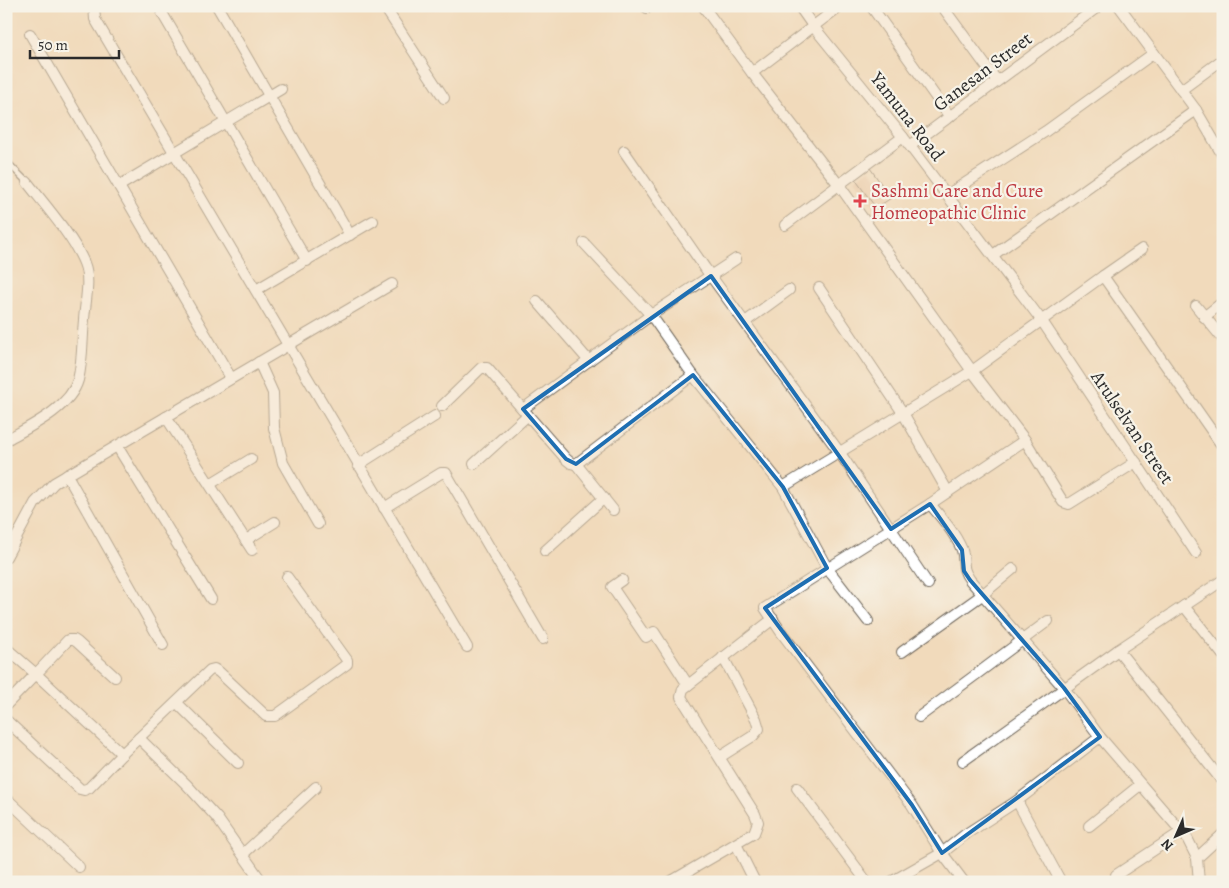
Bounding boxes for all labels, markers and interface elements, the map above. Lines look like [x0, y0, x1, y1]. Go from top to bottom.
street label: Ganesan Street [928, 26, 1037, 118]
scale bar [30, 28, 119, 60]
text: 50 m [38, 35, 68, 55]
street label: Yamuna Road [864, 66, 951, 167]
place label: Sashmi Care and Cure Homeopathic Clinic [871, 178, 1043, 226]
marker: Sashmi Care and Cure Homeopathic Clinic [853, 194, 867, 208]
street label: Arulselvan Street [1084, 365, 1180, 489]
north arrow [1152, 810, 1202, 860]
text: N [1157, 835, 1177, 855]

